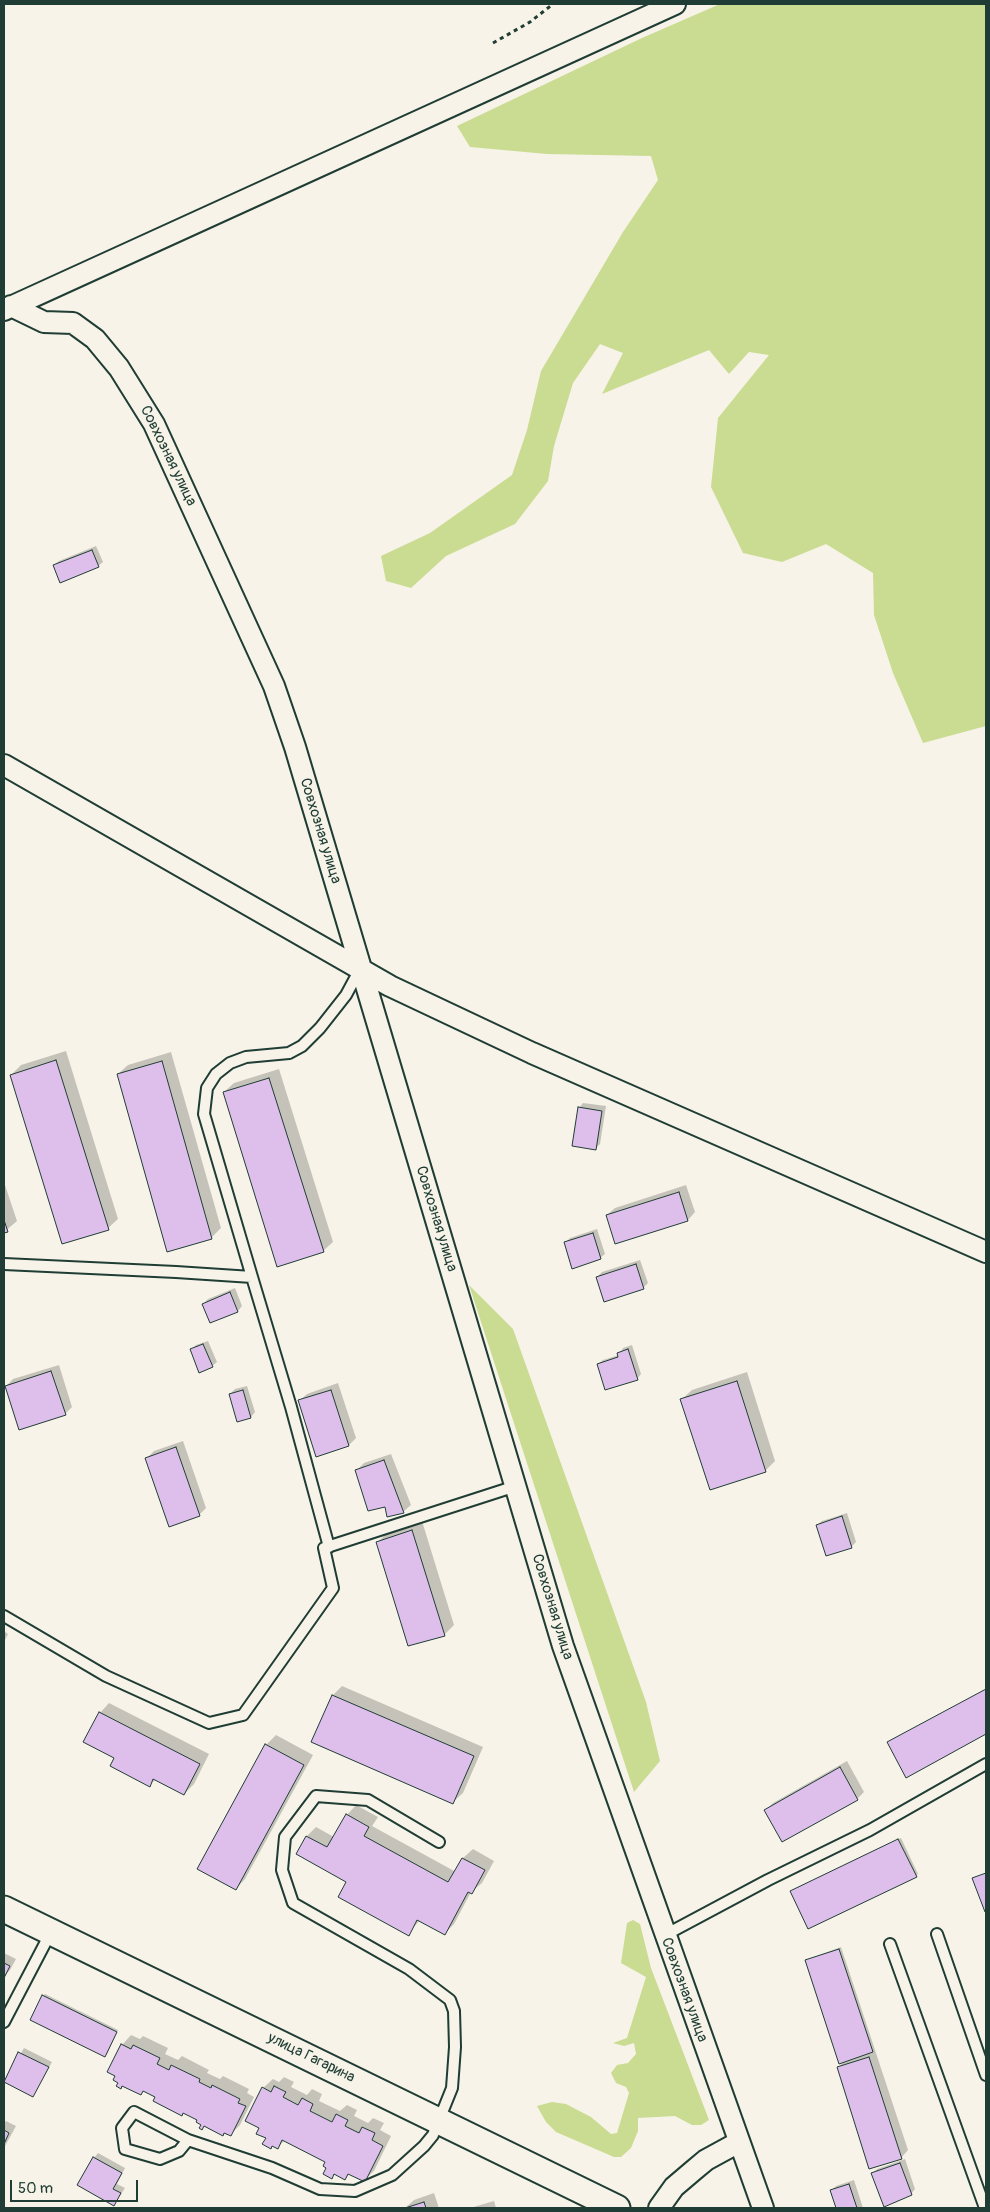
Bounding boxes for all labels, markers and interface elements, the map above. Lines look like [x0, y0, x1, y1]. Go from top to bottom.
street label: Совхозная улица [136, 403, 200, 509]
street label: Совхозная улица [295, 776, 345, 886]
street label: Совхозная улица [411, 1164, 461, 1274]
street label: Совхозная улица [527, 1552, 577, 1662]
street label: Совхозная улица [657, 1935, 711, 2045]
street label: улица Гагарина [264, 2029, 358, 2087]
scale bar [12, 2170, 140, 2202]
text: 50 m [18, 2179, 53, 2198]

